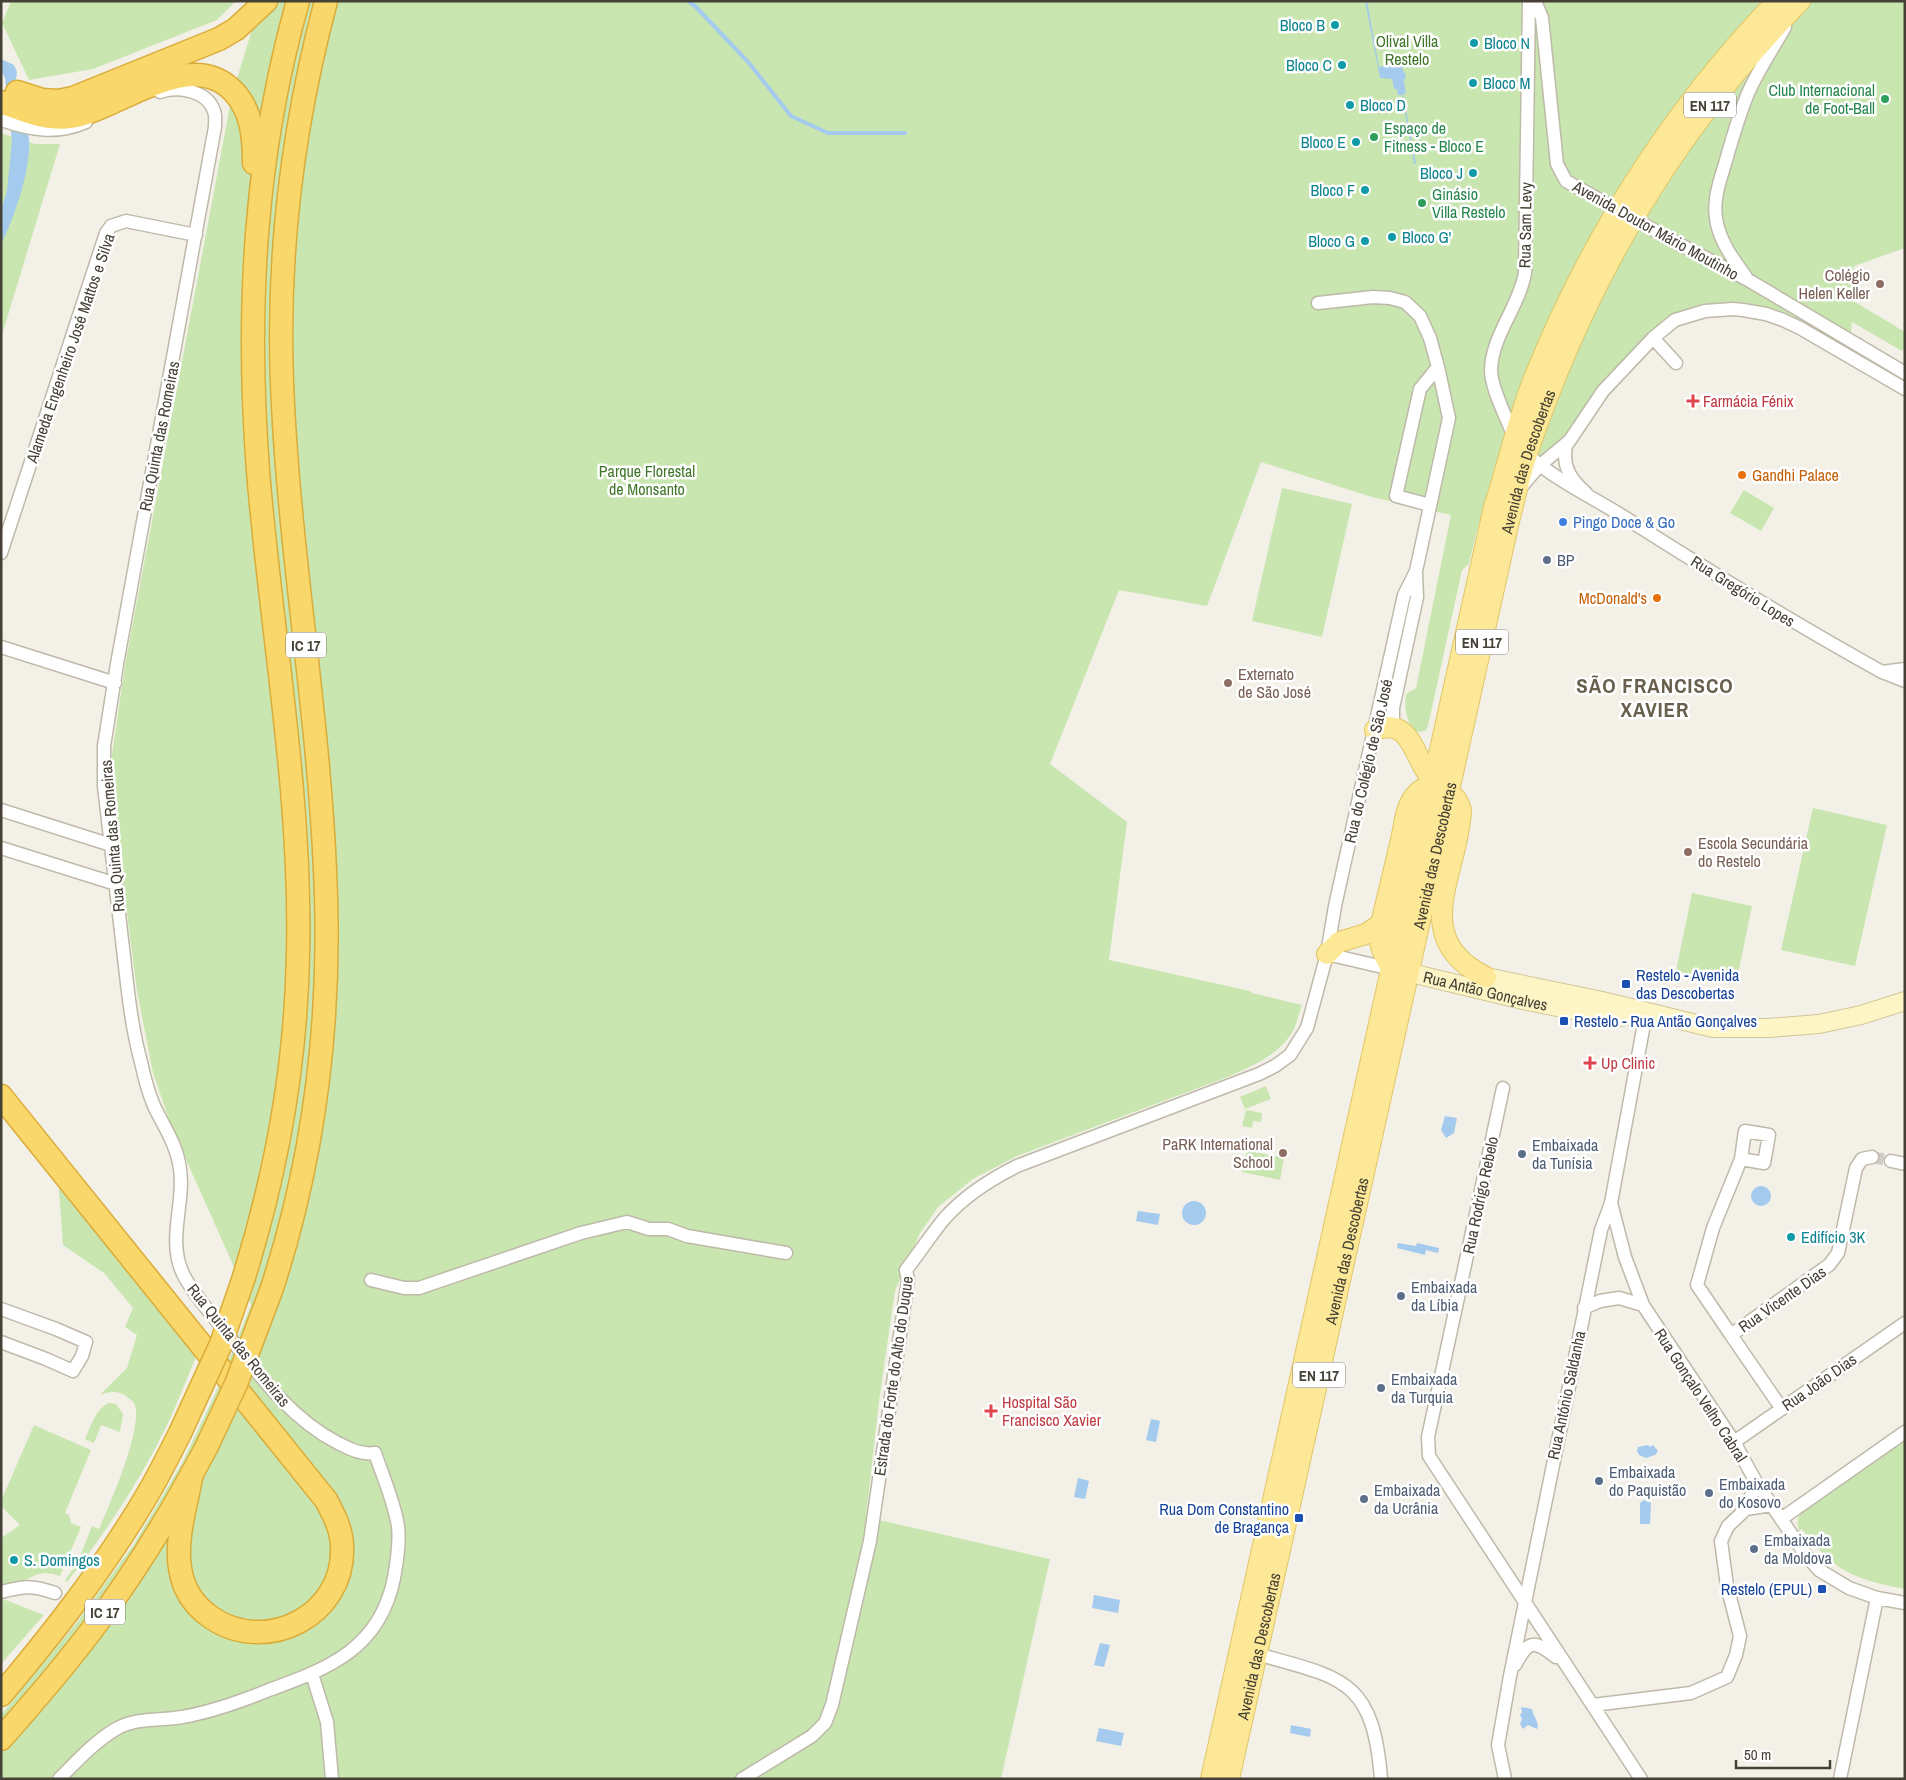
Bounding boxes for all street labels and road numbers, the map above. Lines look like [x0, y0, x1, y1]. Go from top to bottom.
road number: EN 117 [1684, 92, 1736, 118]
street label: Avenida Doutor Mário Moutinho [1568, 175, 1743, 285]
street label: Rua Sam Levy [1513, 181, 1537, 268]
street label: Alameda Engenheiro José Mattos e Silva [20, 230, 120, 467]
street label: Rua Quinta das Romeiras [134, 359, 184, 513]
street label: Avenida das Descobertas [1495, 386, 1561, 537]
street label: Rua Gregório Lopes [1687, 550, 1799, 632]
road number: EN 117 [1456, 630, 1508, 654]
road number: IC 17 [286, 632, 326, 658]
street label: Rua do Colégio de São José [1338, 677, 1398, 845]
street label: Rua Quinta das Romeiras [94, 759, 130, 913]
street label: Avenida das Descobertas [1407, 780, 1462, 932]
street label: Rua Antão Gonçalves [1421, 965, 1550, 1016]
street label: Rua Rodrigo Rebelo [1457, 1134, 1503, 1256]
street label: Avenida das Descobertas [1319, 1175, 1374, 1328]
street label: Rua Vicente Dias [1734, 1261, 1830, 1337]
street label: Estrada do Forte do Alto do Duque [868, 1275, 918, 1477]
street label: Rua Quinta das Romeiras [182, 1279, 296, 1411]
street label: Rua Gonçalo Velho Cabral [1649, 1324, 1753, 1466]
street label: Rua António Saldanha [1542, 1328, 1591, 1462]
street label: Rua João Dias [1777, 1348, 1861, 1416]
road number: EN 117 [1293, 1362, 1345, 1388]
street label: Avenida das Descobertas [1231, 1571, 1286, 1723]
road number: IC 17 [85, 1600, 125, 1624]

